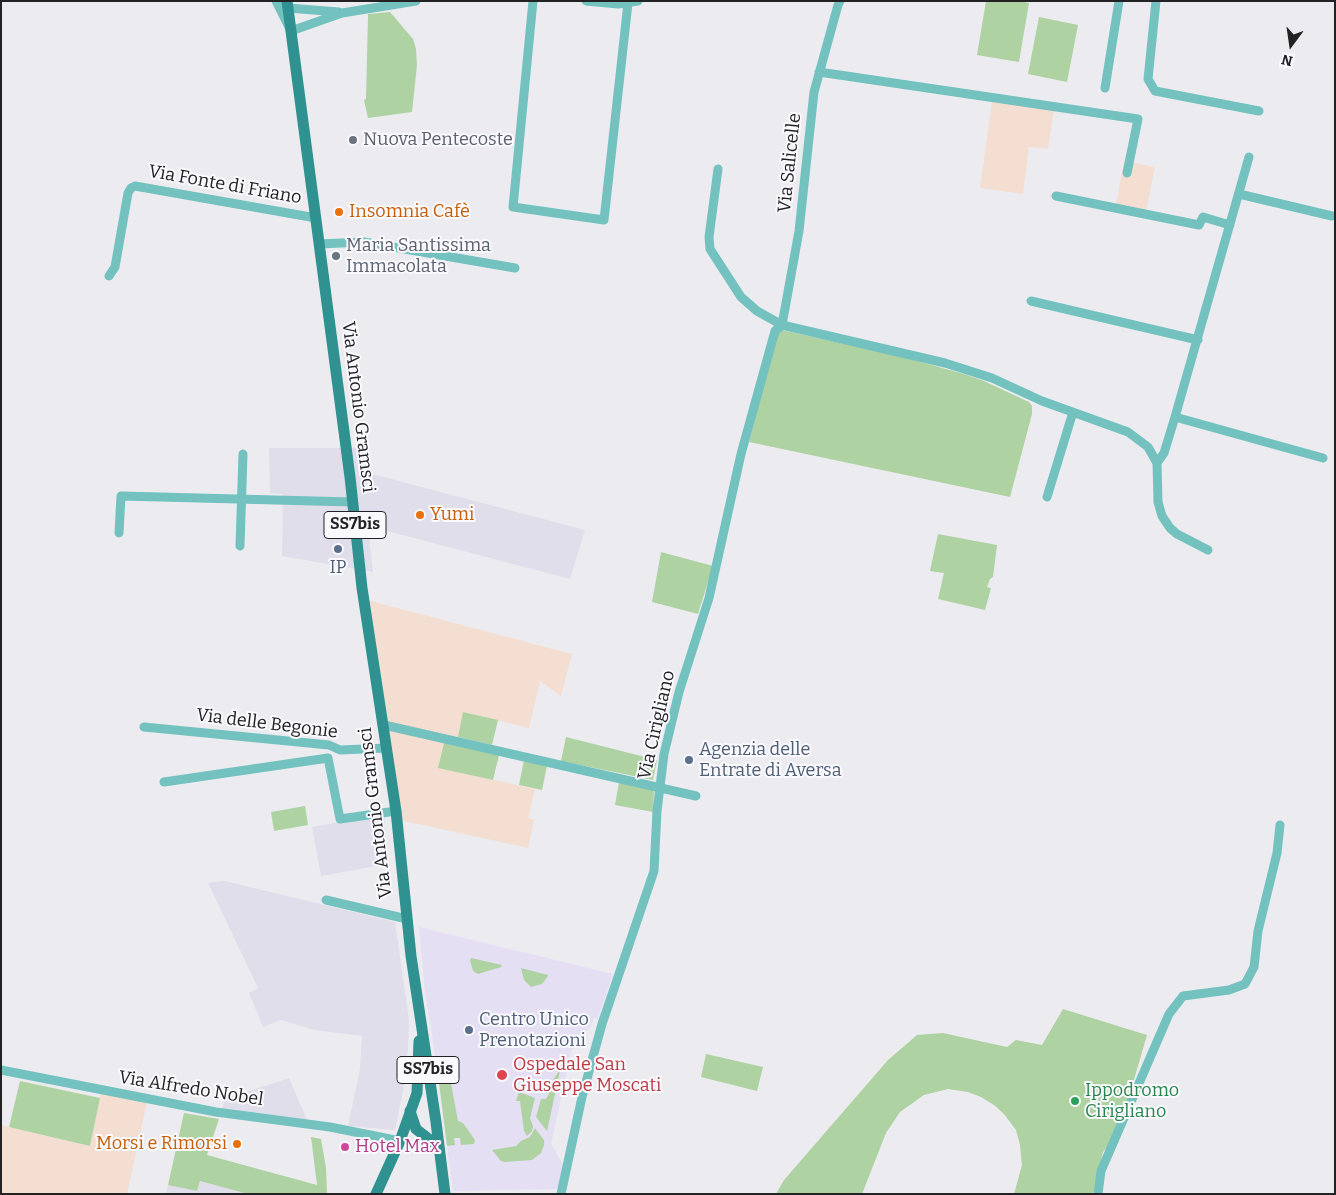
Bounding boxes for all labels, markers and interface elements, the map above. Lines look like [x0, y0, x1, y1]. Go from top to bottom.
north arrow [1266, 20, 1316, 70]
text: N [1280, 50, 1295, 70]
street label: Via Salicelle [774, 112, 806, 214]
place label: Nuova Pentecoste [363, 129, 513, 151]
marker: Nuova Pentecoste [347, 134, 359, 146]
street label: Via Fonte di Friano [147, 161, 303, 209]
place label: Insomnia Cafè [349, 201, 470, 223]
marker: Insomnia Cafè [333, 206, 345, 218]
place label: Maria Santissima Immacolata [346, 235, 491, 278]
marker: Maria Santissima Immacolata [330, 250, 342, 262]
street label: Via Antonio Gramsci [337, 320, 379, 494]
place label: Yumi [430, 504, 474, 526]
marker: Yumi [414, 509, 426, 521]
road number: SS7bis [324, 512, 386, 538]
marker: IP [332, 543, 344, 555]
place label: IP [329, 557, 347, 579]
street label: Via Cirigliano [634, 668, 680, 782]
street label: Via delle Begonie [195, 705, 339, 743]
street label: Via Antonio Gramsci [355, 726, 397, 900]
place label: Agenzia delle Entrate di Aversa [699, 739, 842, 782]
marker: Agenzia delle Entrate di Aversa [683, 754, 695, 766]
place label: Centro Unico Prenotazioni [479, 1009, 589, 1052]
marker: Centro Unico Prenotazioni [463, 1024, 475, 1036]
place label: Ospedale San Giuseppe Moscati [513, 1054, 661, 1096]
road number: SS7bis [397, 1056, 459, 1084]
street label: Via Alfredo Nobel [117, 1067, 265, 1111]
marker: Ospedale San Giuseppe Moscati [495, 1068, 509, 1082]
place label: Ippodromo Cirigliano [1085, 1080, 1179, 1122]
marker: Ippodromo Cirigliano [1069, 1095, 1081, 1107]
place label: Morsi e Rimorsi [96, 1133, 227, 1155]
place label: Hotel Max [355, 1136, 440, 1158]
marker: Morsi e Rimorsi [231, 1138, 243, 1150]
marker: Hotel Max [339, 1141, 351, 1153]

